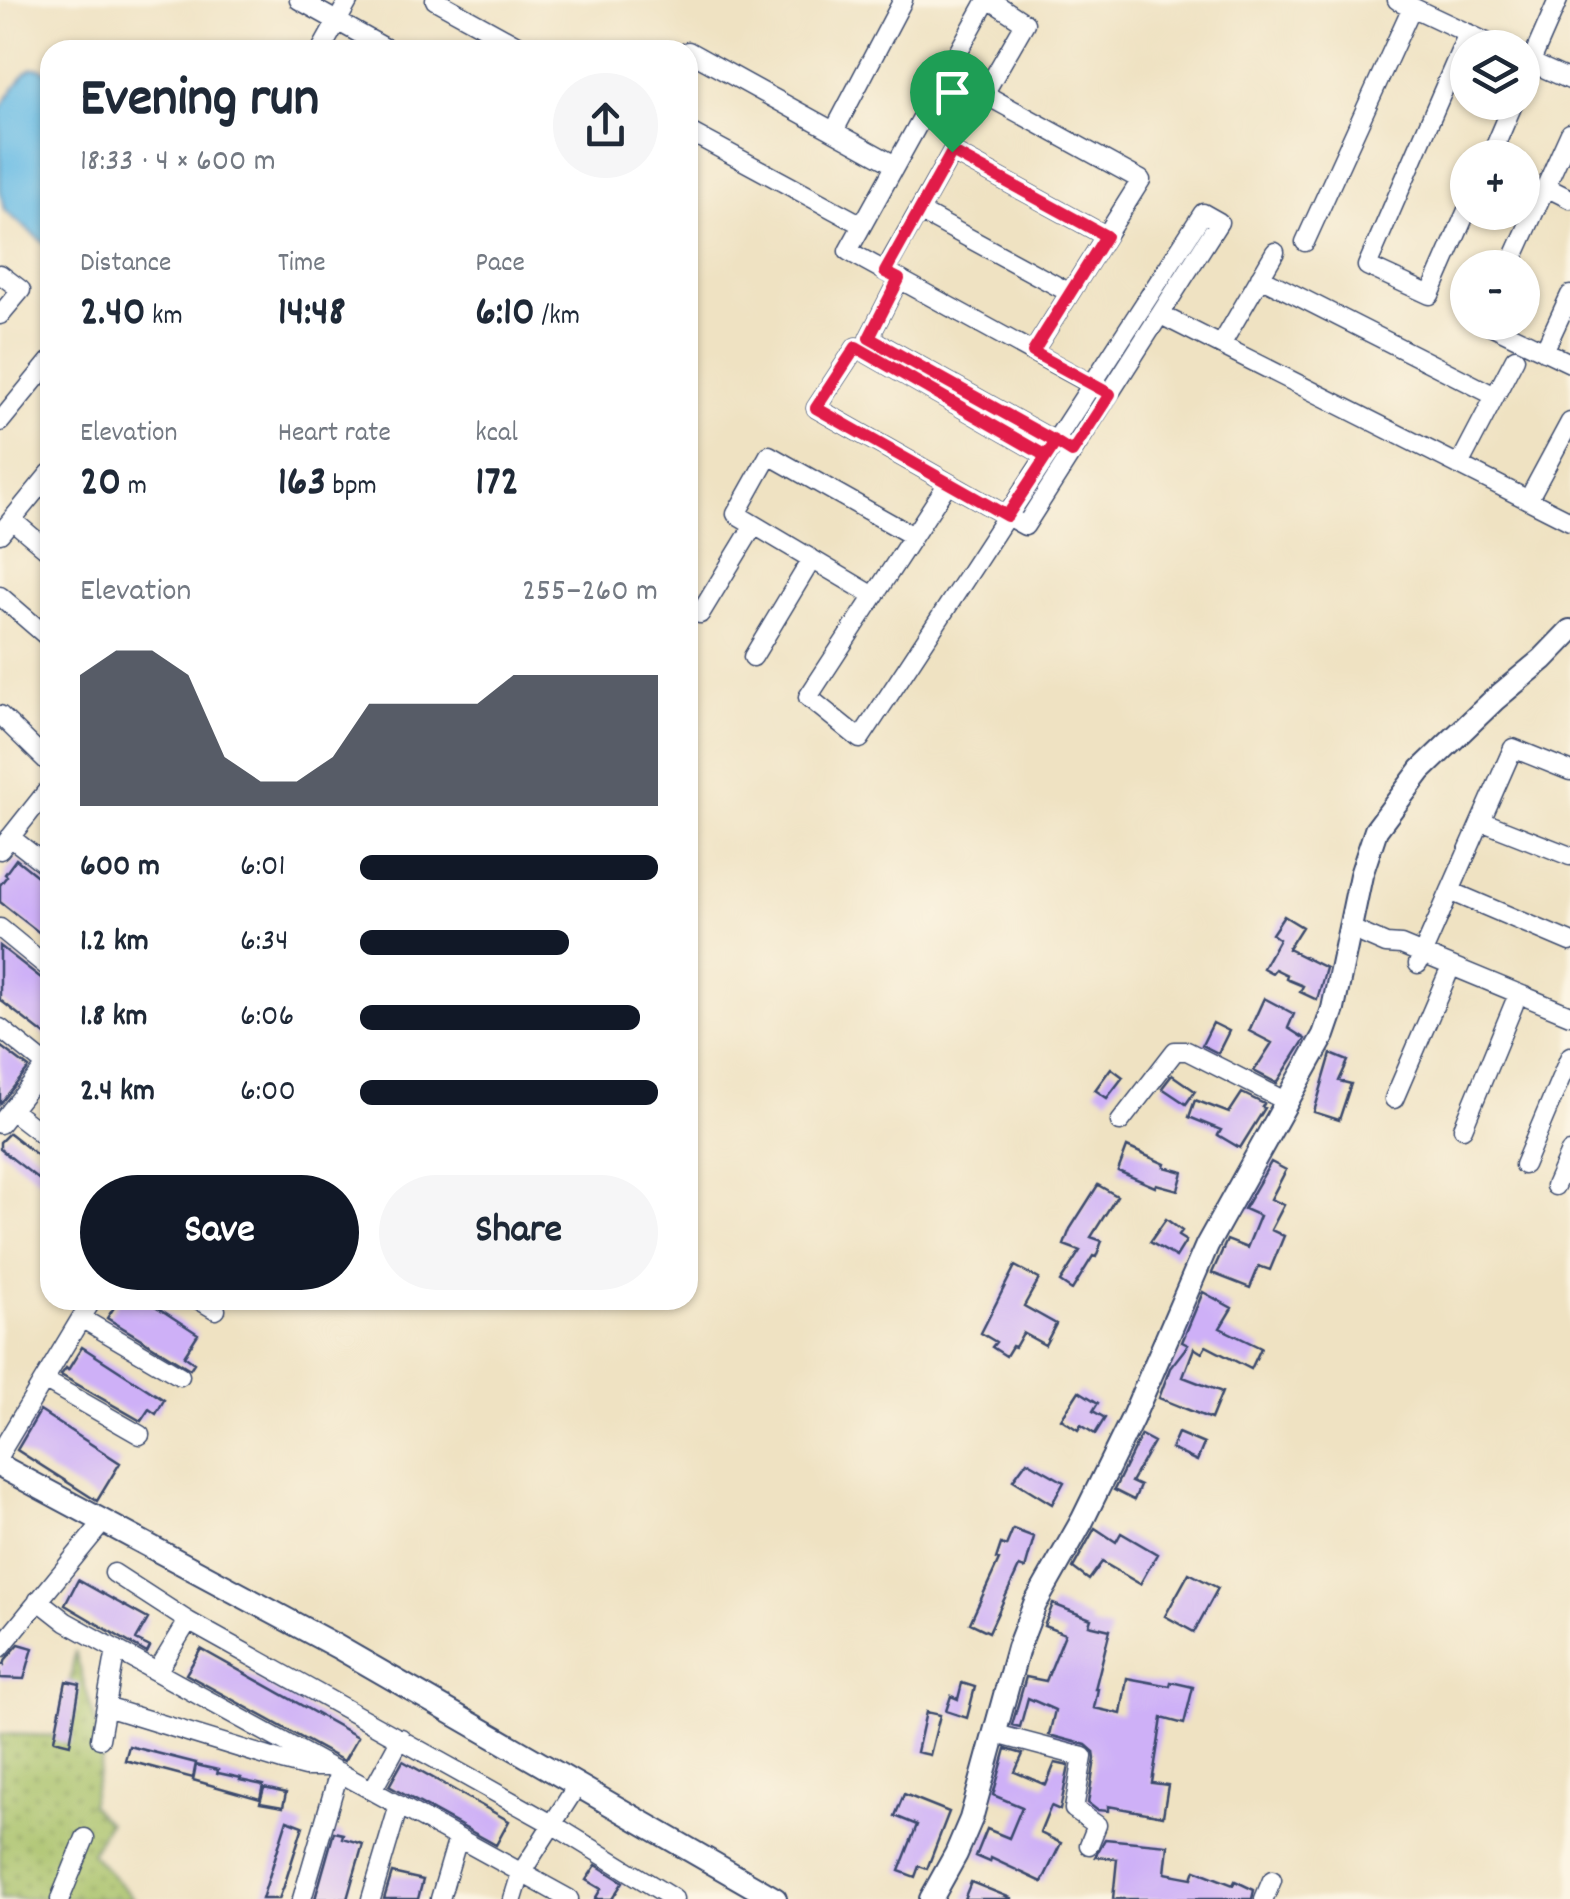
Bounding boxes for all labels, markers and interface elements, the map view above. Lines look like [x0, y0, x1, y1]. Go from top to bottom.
map controls [1450, 30, 1540, 340]
button: layers [1450, 30, 1540, 120]
pin [910, 50, 995, 153]
text: Evening run [80, 63, 319, 142]
icon: arrive [925, 65, 980, 120]
button: share [553, 73, 658, 178]
text: 18:33 · 4 × 600 m [80, 140, 276, 186]
button: + [1450, 140, 1540, 230]
text: Distance [80, 245, 171, 285]
text: Time [278, 245, 326, 285]
text: Pace [475, 245, 525, 285]
button: − [1450, 250, 1540, 340]
text: 2.40 [80, 285, 146, 345]
text: 14:48 [278, 285, 346, 345]
text: 6:10 [475, 285, 535, 345]
text: km [146, 298, 183, 338]
text: /km [535, 298, 580, 338]
text: Elevation [80, 415, 177, 455]
text: Heart rate [278, 415, 391, 455]
text: kcal [475, 415, 518, 455]
text: 20 [80, 455, 121, 515]
text: 163 [278, 455, 326, 515]
text: 172 [475, 455, 519, 515]
text: m [121, 468, 147, 508]
text: bpm [326, 468, 377, 508]
text: Elevation [80, 570, 191, 616]
text: 255–260 m [522, 570, 658, 616]
text: 600 m [80, 845, 160, 891]
text: 6:01 [240, 845, 285, 891]
text: 1.2 km [80, 920, 149, 966]
text: 6:34 [240, 920, 288, 966]
text: 1.8 km [80, 995, 148, 1041]
text: 6:06 [240, 995, 294, 1041]
text: 2.4 km [80, 1070, 155, 1116]
text: 6:00 [240, 1070, 296, 1116]
button: Save [80, 1175, 359, 1290]
button: Share [379, 1175, 658, 1290]

